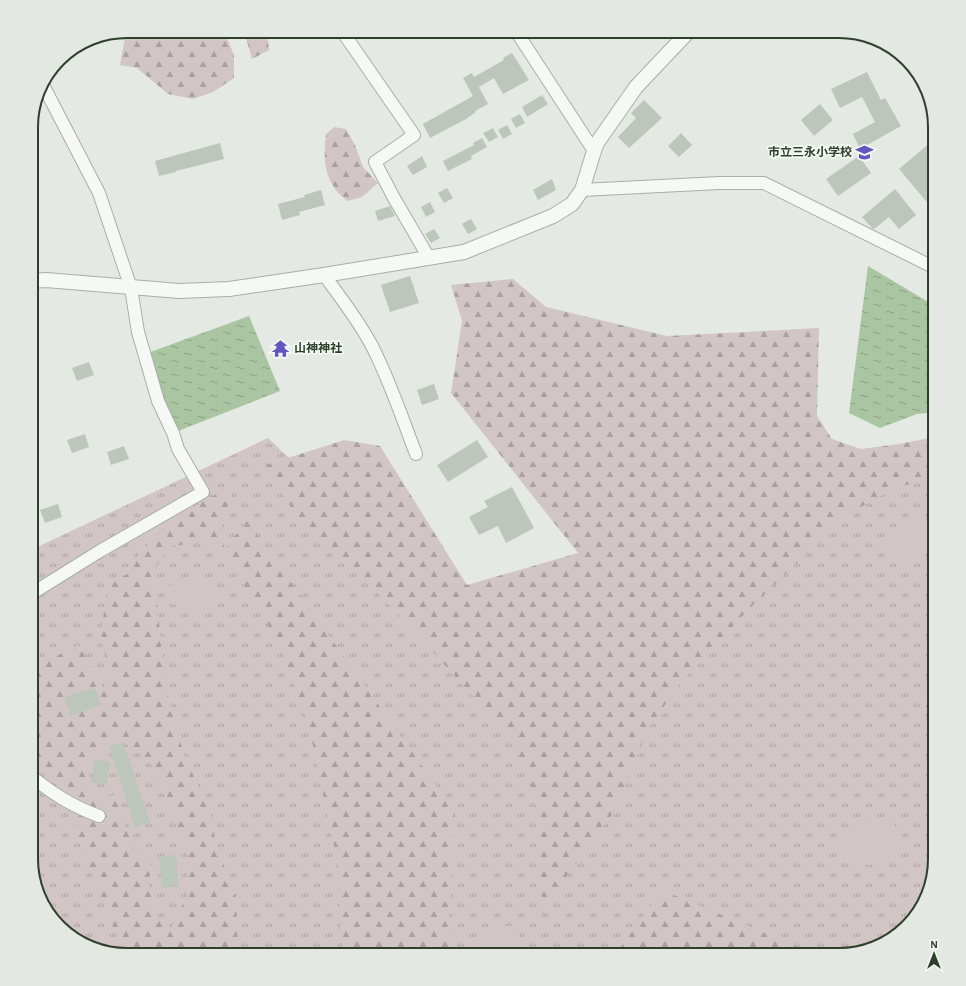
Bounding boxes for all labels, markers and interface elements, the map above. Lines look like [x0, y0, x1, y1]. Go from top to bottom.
school or university icon: 市立三永小学校 [855, 142, 875, 162]
place label: 市立三永小学校 [768, 145, 852, 158]
temple icon: 山神神社 [271, 338, 291, 358]
place label: 山神神社 [294, 341, 342, 354]
north arrow [914, 934, 954, 974]
text: N [930, 939, 938, 950]

